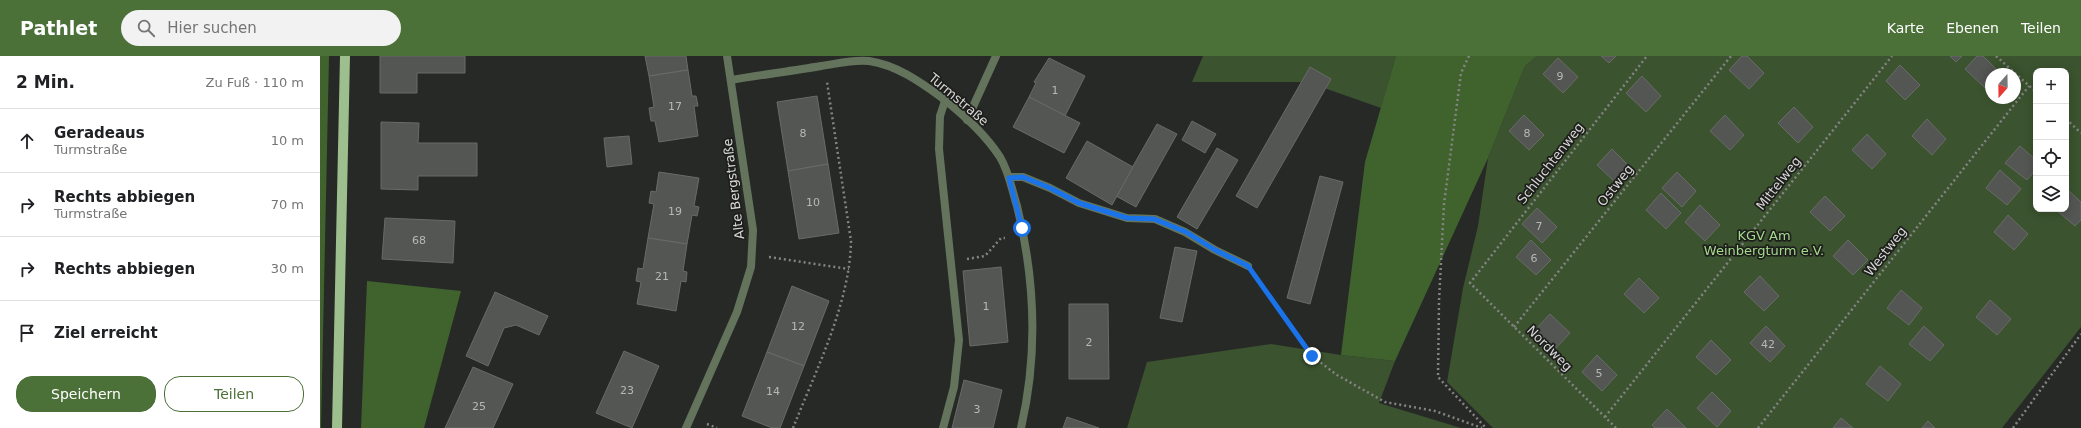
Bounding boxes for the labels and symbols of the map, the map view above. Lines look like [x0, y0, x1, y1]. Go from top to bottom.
north arrow [1985, 68, 2021, 104]
street label: Turmstraße [925, 69, 992, 129]
house number: 9 [1557, 70, 1564, 83]
house number: 1 [1052, 84, 1059, 97]
house number: 17 [668, 100, 682, 113]
street label: Schluchtenweg [1514, 120, 1587, 207]
house number: 8 [800, 127, 807, 140]
house number: 8 [1524, 127, 1531, 140]
street label: Alte Bergstraße [720, 138, 747, 240]
street label: Mittelweg [1753, 154, 1804, 213]
street label: Ostweg [1594, 162, 1637, 209]
house number: 10 [806, 196, 820, 209]
house number: 19 [668, 205, 682, 218]
route start [1013, 219, 1031, 237]
house number: 7 [1536, 220, 1543, 233]
street label: Westweg [1861, 224, 1909, 279]
park label: KGV Am Weinbergturm e.V. [1704, 228, 1824, 258]
house number: 68 [412, 234, 426, 247]
house number: 6 [1531, 252, 1538, 265]
house number: 21 [655, 270, 669, 283]
house number: 1 [983, 300, 990, 313]
house number: 12 [791, 320, 805, 333]
street label: Nordweg [1524, 323, 1575, 374]
house number: 2 [1086, 336, 1093, 349]
house number: 42 [1761, 338, 1775, 351]
route end [1303, 347, 1321, 365]
house number: 5 [1596, 367, 1603, 380]
house number: 23 [620, 384, 634, 397]
house number: 14 [766, 385, 780, 398]
house number: 25 [472, 400, 486, 413]
house number: 3 [974, 403, 981, 416]

